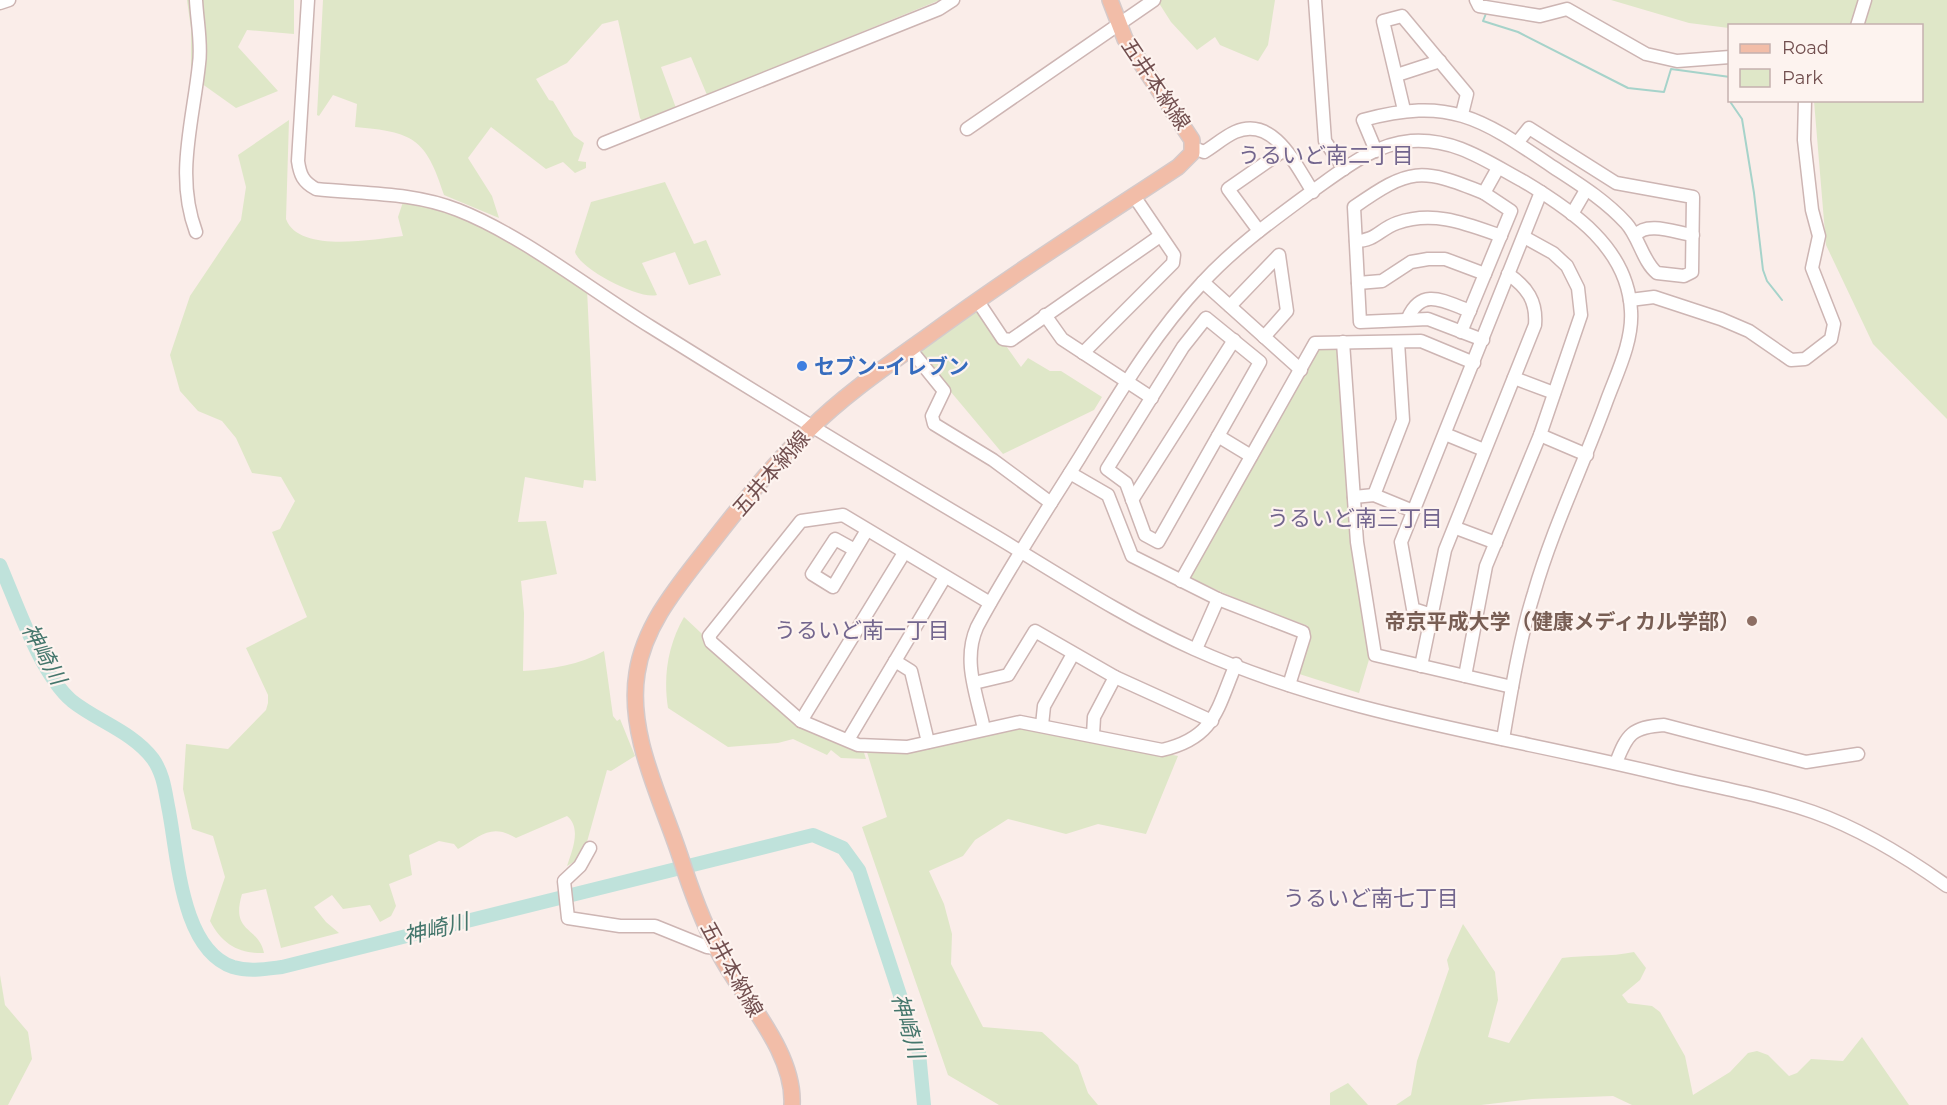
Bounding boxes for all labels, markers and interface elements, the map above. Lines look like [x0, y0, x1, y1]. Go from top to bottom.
legend [1728, 24, 1923, 102]
street label: 五井本納線 [1116, 33, 1196, 135]
text: Road [1782, 37, 1829, 59]
text: Park [1782, 67, 1823, 89]
district label: うるいど南二丁目 [1238, 142, 1414, 169]
place label: セブン-イレブン [814, 354, 969, 379]
marker: セブン-イレブン [795, 359, 809, 373]
street label: 五井本納線 [727, 425, 815, 521]
district label: うるいど南三丁目 [1267, 505, 1443, 532]
place label: 帝京平成大学（健康メディカル学部） [1384, 609, 1740, 634]
marker: 帝京平成大学（健康メディカル学部） [1745, 614, 1759, 628]
district label: うるいど南一丁目 [774, 617, 950, 644]
water label: 神崎川 [16, 619, 73, 691]
district label: うるいど南七丁目 [1283, 885, 1459, 912]
water label: 神崎川 [401, 907, 473, 950]
street label: 五井本納線 [696, 917, 768, 1021]
water label: 神崎川 [886, 991, 931, 1063]

